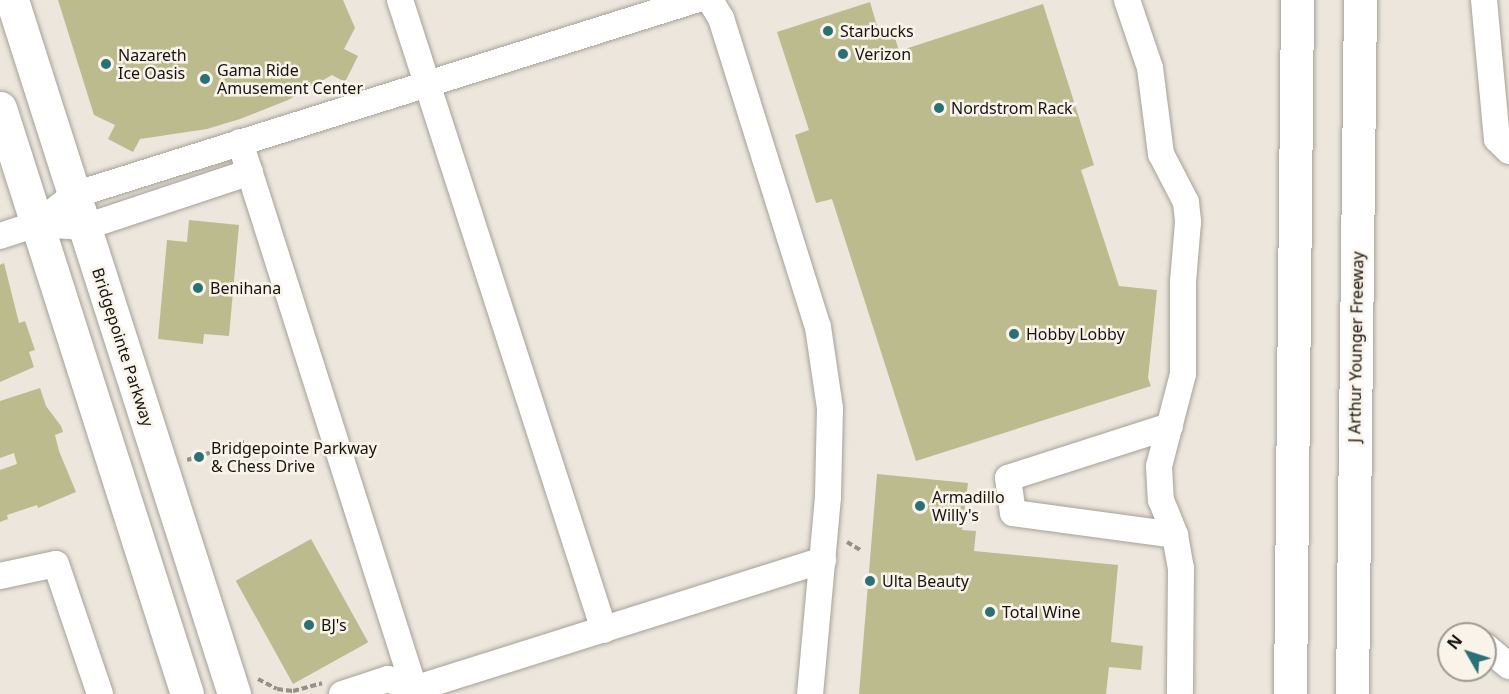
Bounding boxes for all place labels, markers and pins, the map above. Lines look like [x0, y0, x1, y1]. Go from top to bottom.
place label: Starbucks [840, 21, 914, 41]
marker: Starbucks [821, 24, 835, 38]
place label: Verizon [855, 44, 911, 64]
place label: Nazareth Ice Oasis [118, 45, 187, 83]
marker: Verizon [836, 47, 850, 61]
marker: Nazareth Ice Oasis [99, 57, 113, 71]
place label: Gama Ride Amusement Center [217, 60, 363, 98]
marker: Gama Ride Amusement Center [198, 72, 212, 86]
place label: Nordstrom Rack [951, 98, 1073, 118]
marker: Nordstrom Rack [932, 101, 946, 115]
place label: Benihana [210, 278, 281, 298]
marker: Benihana [191, 281, 205, 295]
place label: Hobby Lobby [1026, 324, 1125, 344]
marker: Hobby Lobby [1007, 327, 1021, 341]
place label: Bridgepointe Parkway & Chess Drive [211, 438, 377, 476]
marker: Bridgepointe Parkway & Chess Drive [192, 450, 206, 464]
place label: Armadillo Willy's [932, 487, 1005, 525]
marker: Armadillo Willy's [913, 499, 927, 513]
place label: Ulta Beauty [882, 571, 969, 591]
marker: Ulta Beauty [863, 574, 877, 588]
place label: Total Wine [1002, 602, 1080, 622]
marker: Total Wine [983, 605, 997, 619]
place label: BJ's [321, 615, 347, 635]
marker: BJ's [302, 618, 316, 632]

